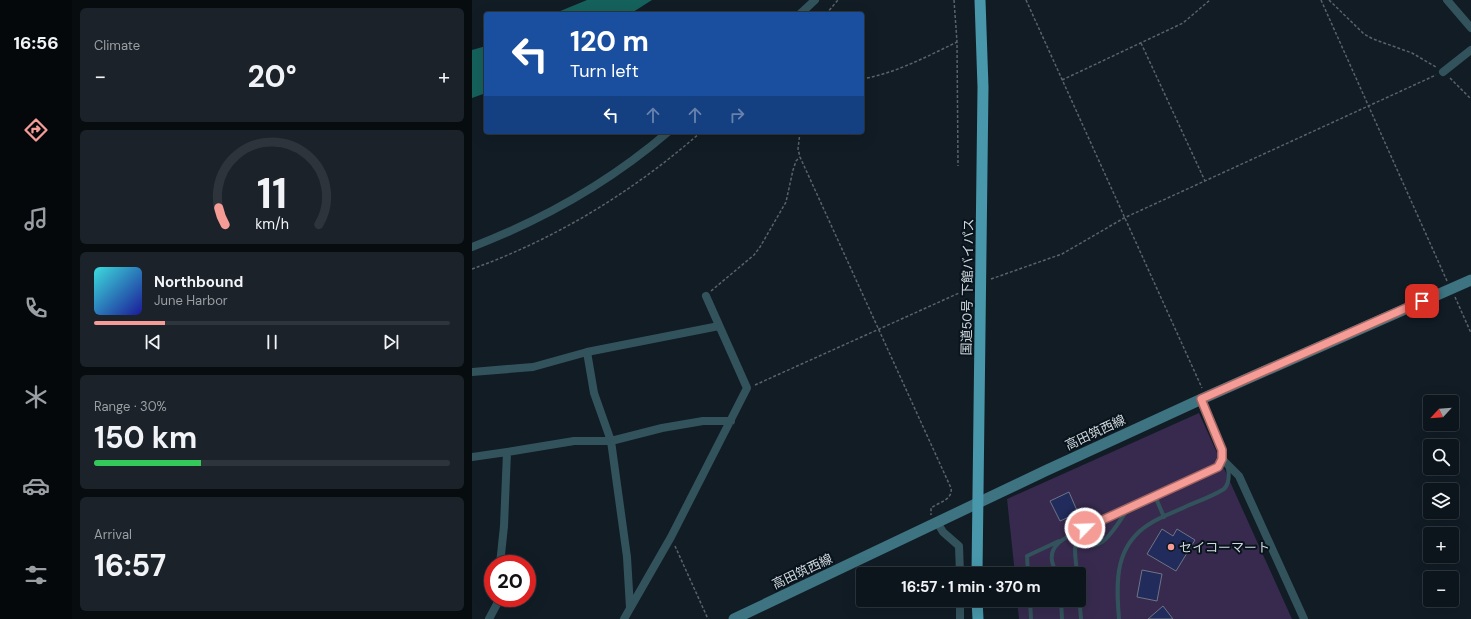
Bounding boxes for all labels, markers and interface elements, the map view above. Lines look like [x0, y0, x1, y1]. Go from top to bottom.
text: 120 m [570, 23, 649, 60]
icon: left [504, 28, 556, 80]
text: 16:56 [13, 31, 59, 55]
text: Climate [94, 37, 140, 54]
text: 20° [247, 57, 297, 96]
text: Turn left [570, 59, 639, 83]
text: − [94, 62, 106, 91]
text: + [438, 62, 450, 91]
icon: left [600, 104, 622, 126]
icon: ahead [642, 104, 664, 126]
icon: ahead [684, 104, 706, 126]
icon: right [726, 104, 748, 126]
icon: directions [22, 116, 50, 144]
text: 11 [257, 167, 287, 221]
icon: music [22, 205, 50, 233]
text: km/h [255, 215, 289, 233]
street label: 国道50号 下館バイパス [958, 218, 977, 356]
text: Northbound [154, 272, 243, 292]
pin [1405, 284, 1439, 318]
icon: arrive [1411, 290, 1433, 312]
text: June Harbor [154, 292, 228, 309]
icon: phone [22, 294, 50, 322]
icon: previous [142, 331, 164, 353]
icon: pause [261, 331, 283, 353]
icon: next [380, 331, 402, 353]
icon: climate [22, 383, 50, 411]
north arrow [1423, 395, 1459, 431]
map controls [1423, 395, 1459, 607]
text: Range · 30% [94, 398, 167, 415]
street label: 高田筑西線 [1062, 411, 1128, 454]
text: 150 km [94, 418, 197, 457]
button: search [1423, 439, 1459, 475]
icon: car [22, 472, 50, 500]
button: layers [1423, 483, 1459, 519]
position arrow [1064, 507, 1106, 549]
text: Arrival [94, 526, 132, 543]
button: + [1423, 527, 1459, 563]
place label: セイコーマート [1179, 539, 1270, 556]
marker: セイコーマート [1166, 542, 1176, 552]
text: 16:57 [94, 546, 166, 585]
street label: 高田筑西線 [769, 550, 835, 593]
speed limit sign: 20 [484, 555, 536, 607]
icon: filters [22, 561, 50, 589]
button: − [1423, 571, 1459, 607]
text: 16:57 · 1 min · 370 m [901, 577, 1041, 597]

